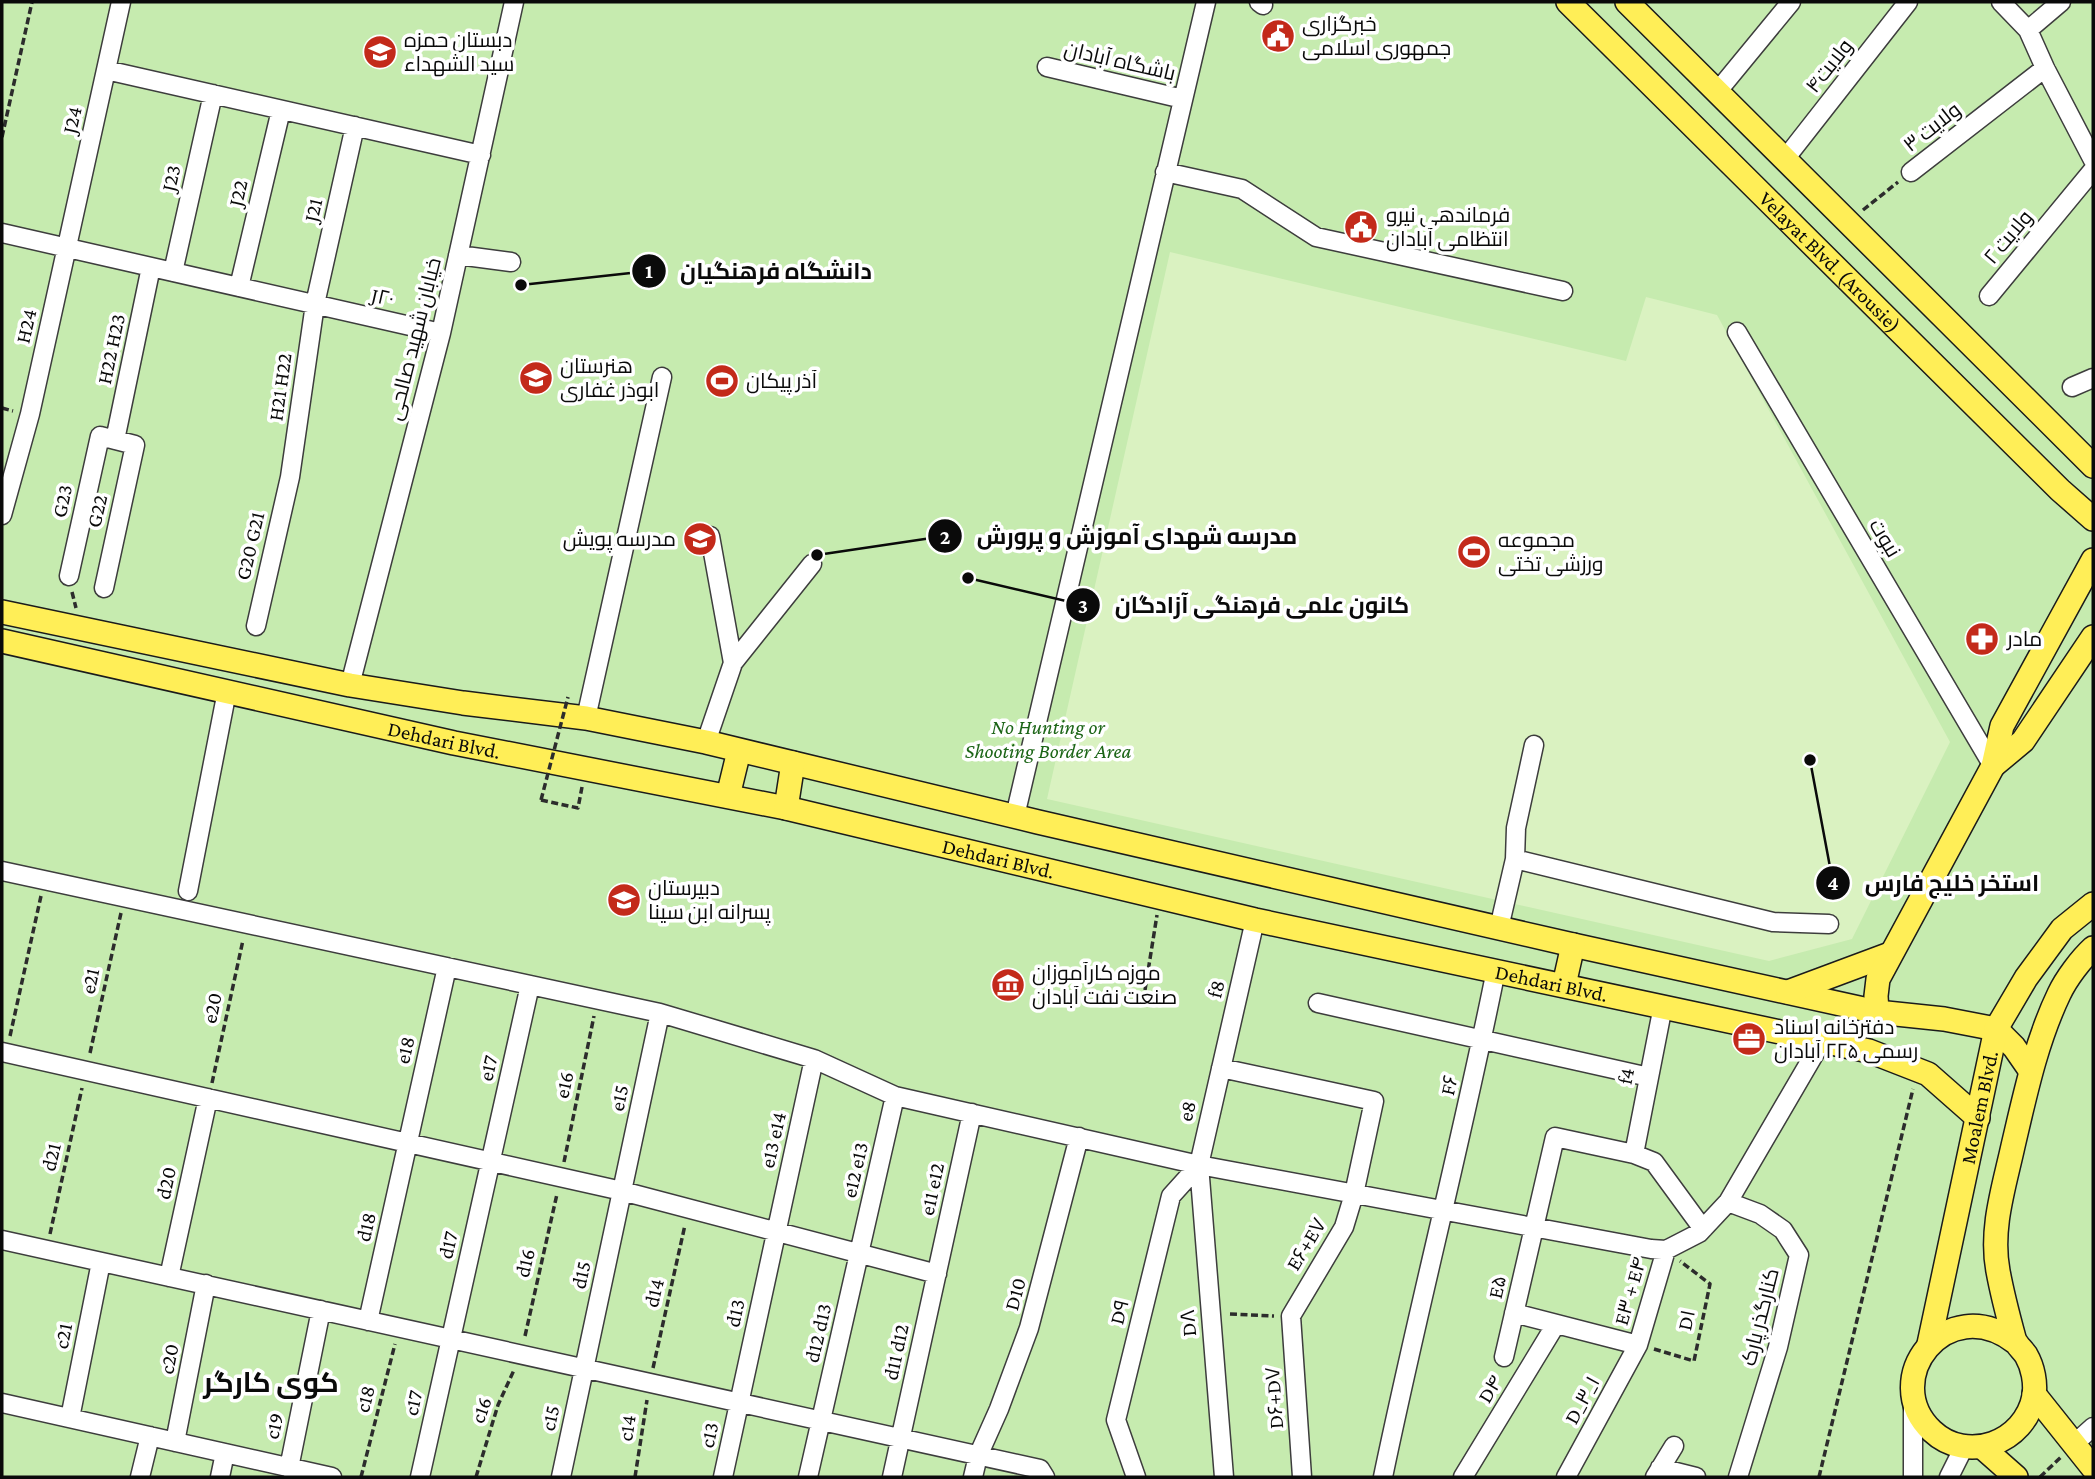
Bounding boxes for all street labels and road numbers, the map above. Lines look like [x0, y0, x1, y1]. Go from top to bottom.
street label: ولایت۴ [1801, 34, 1857, 98]
street label: باشگاه آبادان [1062, 37, 1178, 86]
street label: ولایت ۳ [1899, 97, 1965, 157]
street label: J24 [57, 104, 87, 138]
street label: J23 [156, 162, 186, 195]
street label: J22 [223, 177, 253, 210]
street label: Velayat Blvd. (Arousie) [1754, 186, 1906, 337]
street label: J21 [298, 196, 327, 226]
street label: ولایت ۲ [1979, 205, 2037, 269]
street label: خیابان شهید صالحی [382, 255, 447, 423]
street label: J۲۰ [367, 282, 397, 311]
street label: H24 [10, 306, 42, 346]
street label: H22 H23 [92, 312, 130, 386]
street label: H21 H22 [263, 351, 297, 423]
street label: G23 [47, 482, 77, 520]
street label: G22 [82, 492, 112, 530]
street label: G20 G21 [231, 509, 270, 583]
street label: نبوت [1864, 514, 1906, 562]
street label: Dehdari Blvd. [385, 716, 502, 764]
street label: Dehdari Blvd. [940, 834, 1057, 884]
street label: Dehdari Blvd. [1493, 960, 1610, 1007]
street label: e21 [76, 966, 104, 996]
street label: f8 [1202, 978, 1230, 1000]
street label: e20 [197, 990, 227, 1026]
street label: e18 [390, 1034, 420, 1066]
street label: Moalem Blvd. [1956, 1048, 2003, 1166]
street label: e17 [473, 1052, 503, 1083]
street label: f4 [1613, 1066, 1639, 1086]
street label: e16 [549, 1069, 579, 1101]
street label: F۶ [1435, 1072, 1463, 1098]
street label: e15 [605, 1083, 633, 1113]
street label: e8 [1173, 1098, 1201, 1124]
street label: e13 e14 [755, 1110, 791, 1170]
street label: e12 e13 [837, 1140, 873, 1200]
street label: d21 [36, 1141, 66, 1173]
street label: e11 e12 [915, 1160, 949, 1218]
street label: d20 [151, 1164, 181, 1202]
street label: d18 [351, 1210, 381, 1244]
street label: E۶+E۷ [1281, 1213, 1331, 1275]
street label: d17 [433, 1228, 463, 1261]
street label: d16 [510, 1246, 540, 1280]
street label: E۳ + E۴ [1609, 1254, 1651, 1328]
street label: d15 [566, 1259, 596, 1291]
street label: کنارگذر پارک [1736, 1266, 1786, 1369]
street label: E۵ [1483, 1273, 1511, 1301]
street label: D10 [999, 1275, 1031, 1313]
street label: d14 [639, 1276, 669, 1310]
street label: d13 [720, 1297, 750, 1329]
street label: D۹ [1104, 1297, 1134, 1327]
street label: d12 d13 [800, 1301, 836, 1365]
street label: D۱ [1672, 1307, 1700, 1333]
street label: D۸ [1175, 1308, 1201, 1338]
street label: c21 [49, 1321, 77, 1351]
street label: d11 d12 [878, 1322, 914, 1382]
street label: c20 [154, 1342, 184, 1376]
street label: D۶+D۷ [1260, 1366, 1288, 1430]
street label: D۴ [1473, 1371, 1508, 1407]
street label: D_۳_۱ [1559, 1372, 1605, 1428]
street label: c18 [350, 1383, 380, 1415]
street label: c17 [399, 1388, 427, 1418]
street label: c16 [465, 1394, 497, 1426]
street label: c15 [536, 1403, 564, 1433]
street label: c19 [260, 1411, 288, 1441]
street label: c14 [613, 1413, 641, 1443]
street label: c13 [695, 1420, 723, 1450]

